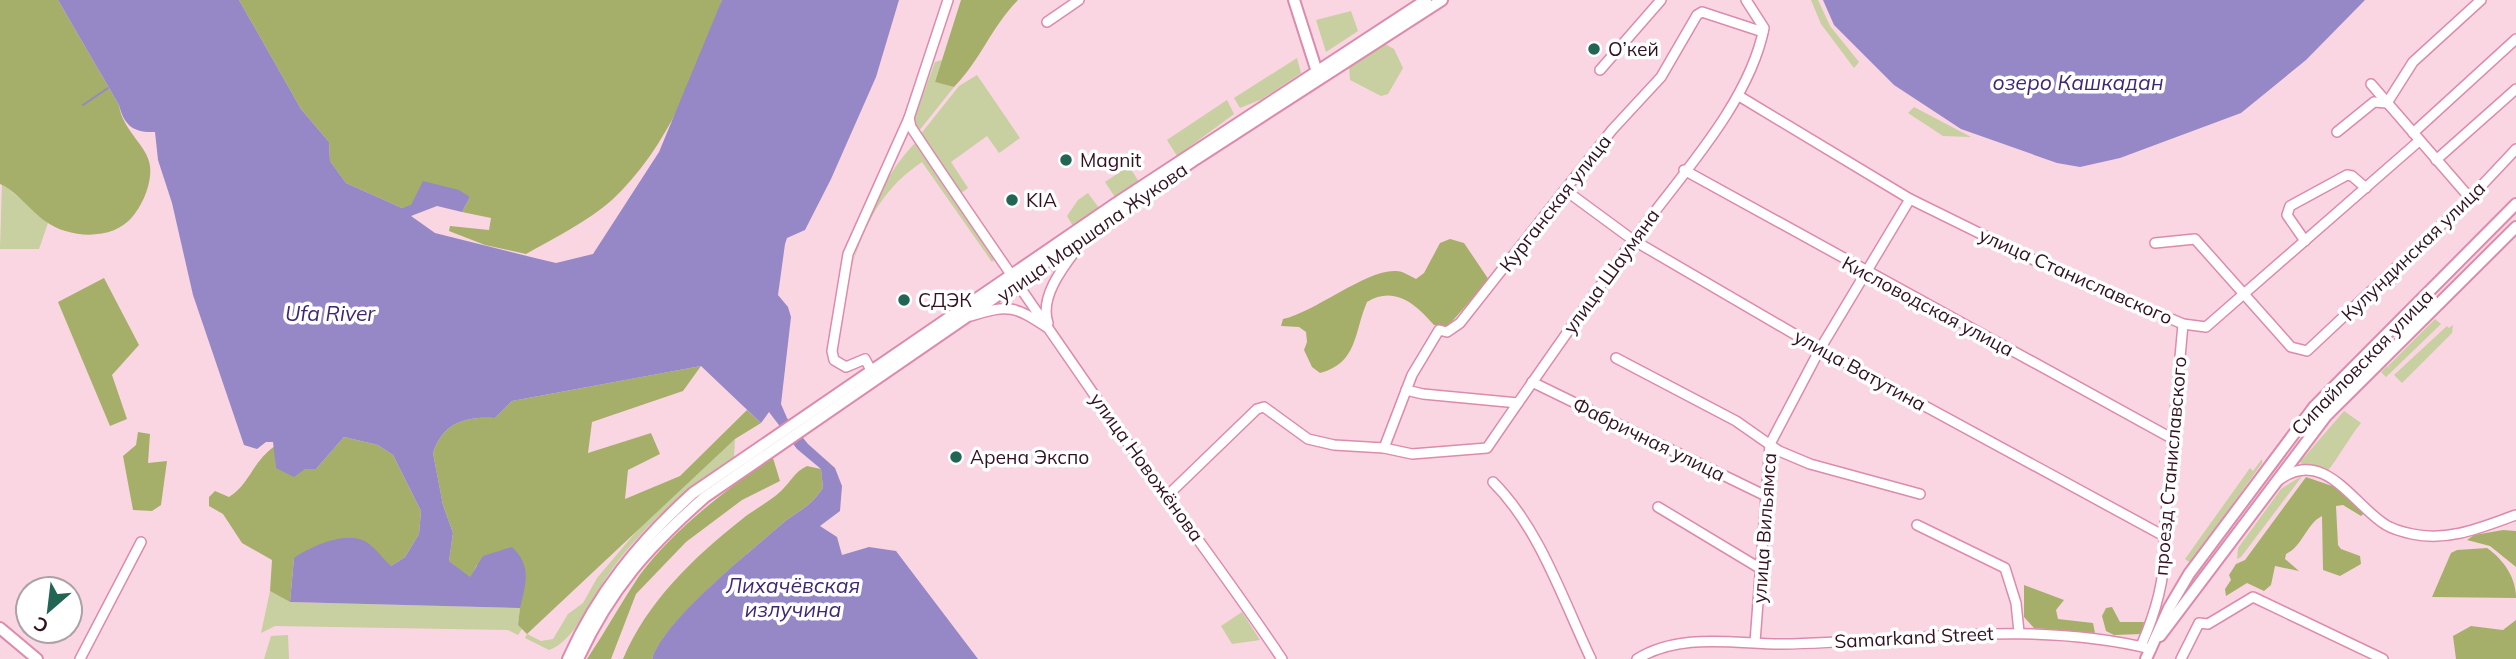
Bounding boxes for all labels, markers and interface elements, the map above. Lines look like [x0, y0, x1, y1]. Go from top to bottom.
place label: О’кей [1608, 37, 1659, 61]
marker: О’кей [1586, 41, 1602, 57]
water label: озеро Кашкадан [1992, 69, 2164, 95]
street label: Курганская улица [1494, 130, 1616, 276]
place label: Magnit [1080, 148, 1142, 172]
marker: Magnit [1058, 152, 1074, 168]
street label: улица Маршала Жукова [992, 157, 1192, 307]
street label: Кулундинская улица [2336, 176, 2490, 326]
place label: KIA [1026, 188, 1057, 212]
marker: KIA [1004, 192, 1020, 208]
street label: улица Шаумяна [1558, 204, 1664, 338]
street label: улица Станиславского [1975, 222, 2177, 330]
street label: Кисловодская улица [1838, 251, 2018, 361]
street label: Сипайловская улица [2286, 284, 2438, 440]
place label: СДЭК [918, 288, 972, 312]
marker: СДЭК [896, 292, 912, 308]
water label: Ufa River [285, 300, 376, 326]
street label: улица Ватутина [1790, 324, 1930, 416]
street label: проезд Станиславского [2148, 355, 2192, 577]
street label: улица Новожёнова [1085, 388, 1209, 546]
street label: Фабричная улица [1569, 392, 1729, 486]
place label: Арена Экспо [970, 445, 1089, 469]
marker: Арена Экспо [948, 449, 964, 465]
street label: улица Вильямса [1747, 452, 1781, 604]
water label: Лихачёвская излучина [725, 572, 860, 622]
north arrow [14, 575, 84, 645]
text: С [30, 611, 52, 639]
street label: Samarkand Street [1834, 621, 1995, 653]

